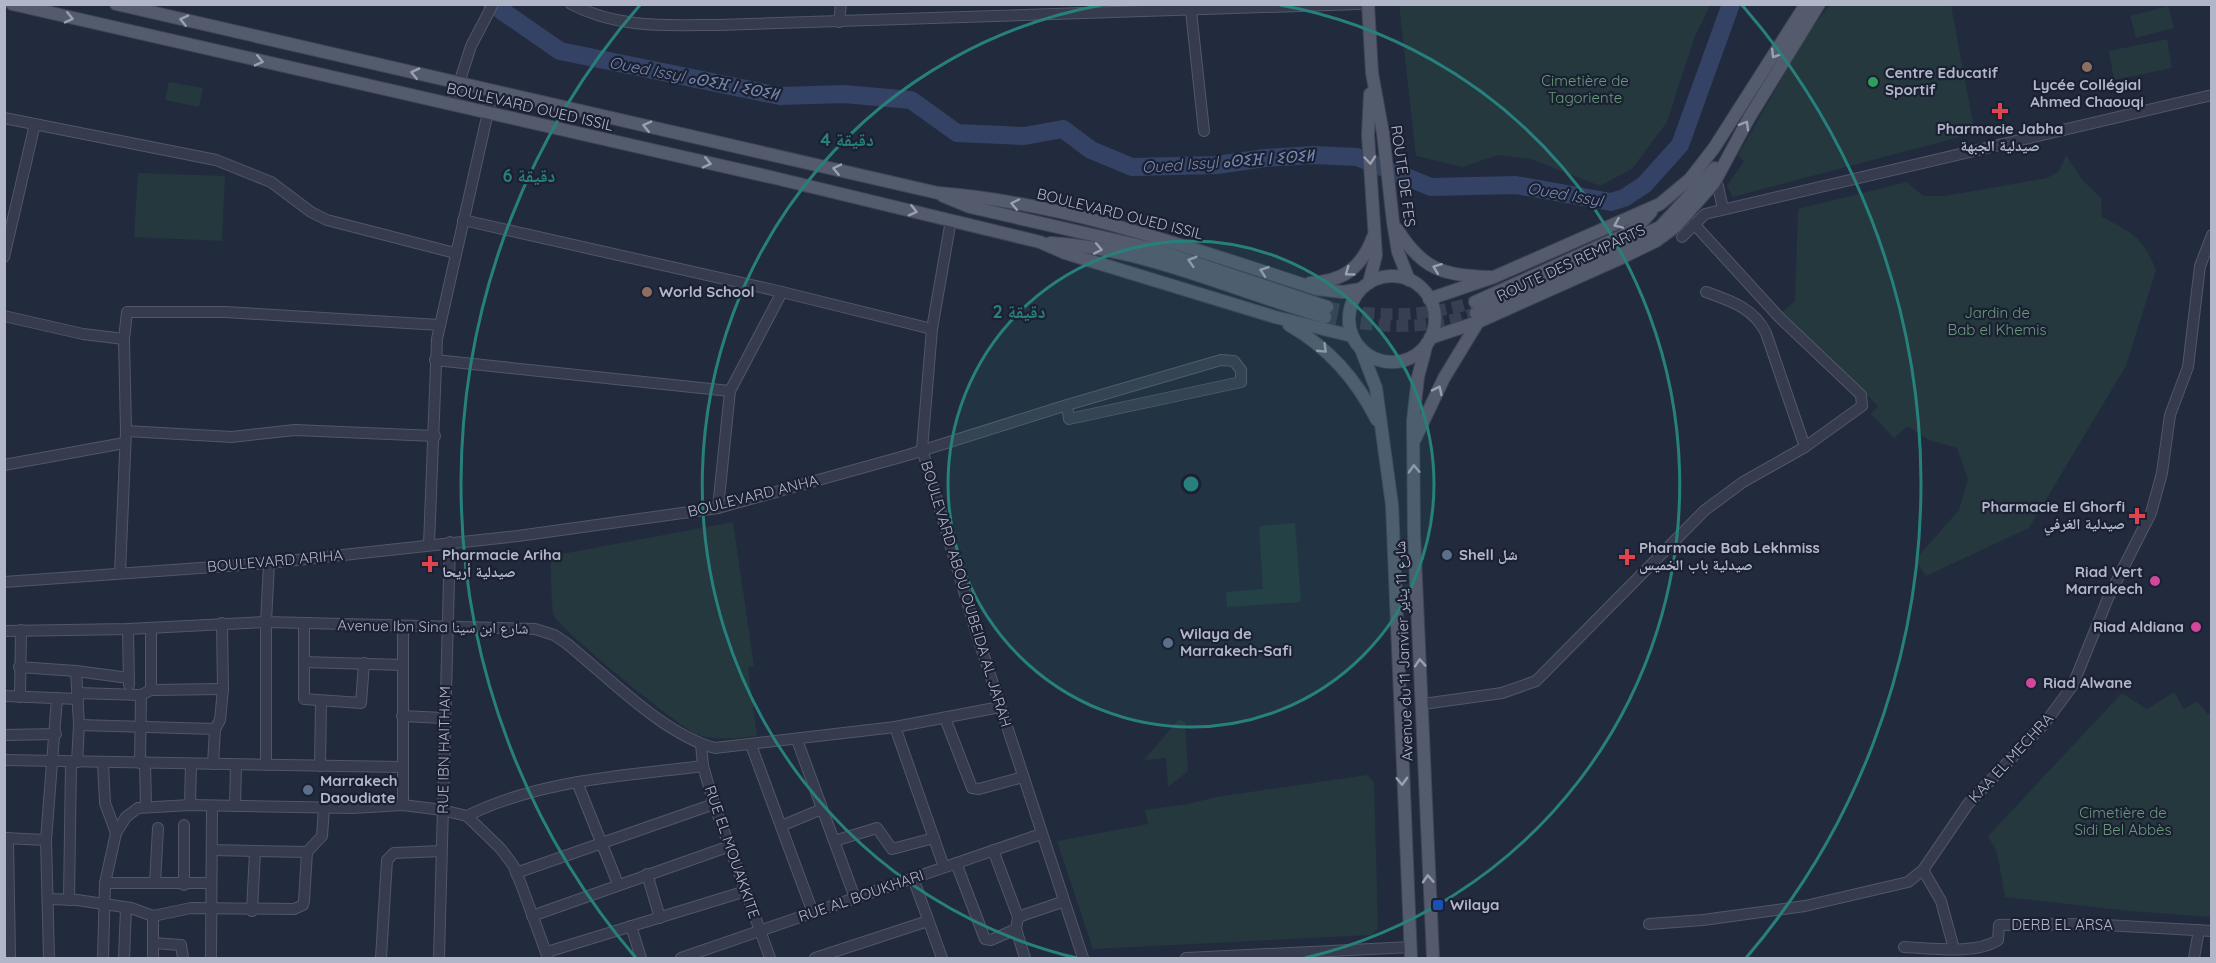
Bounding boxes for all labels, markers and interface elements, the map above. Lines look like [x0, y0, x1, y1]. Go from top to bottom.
one-way arrow [64, 10, 74, 23]
one-way arrow [179, 14, 189, 27]
one-way arrow [1770, 48, 1782, 58]
water label: Oued Issyl ⴰⵙⵉⴼ ⵏ ⵉⵙⵉⵍ [607, 52, 782, 105]
one-way arrow [254, 54, 264, 67]
marker: Lycée Collégial Ahmed Chaouqi [2080, 60, 2094, 74]
place label: Centre Educatif Sportif [1885, 63, 1998, 99]
one-way arrow [410, 68, 420, 81]
park label: Cimetière de Tagoriente [1541, 71, 1629, 107]
marker: Centre Educatif Sportif [1866, 75, 1880, 89]
place label: Lycée Collégial Ahmed Chaouqi [2030, 75, 2144, 111]
street label: BOULEVARD OUED ISSIL [445, 78, 615, 135]
marker: Pharmacie Jabha صيدلية الجبهة [1993, 104, 2007, 118]
place label: Pharmacie Jabha صيدلية الجبهة [1937, 119, 2063, 155]
one-way arrow [642, 120, 652, 133]
one-way arrow [1738, 121, 1750, 131]
street label: ROUTE DE FES [1387, 124, 1420, 228]
text: 4 دقيقة [820, 128, 874, 151]
water label: Oued Issyl ⴰⵙⵉⴼ ⵏ ⵉⵙⵉⵍ [1141, 145, 1317, 177]
one-way arrow [702, 156, 712, 169]
one-way arrow [1363, 156, 1376, 165]
text: 6 دقيقة [503, 164, 556, 187]
one-way arrow [832, 164, 842, 177]
water label: Oued Issyl [1526, 178, 1607, 211]
street label: BOULEVARD OUED ISSIL [1035, 184, 1205, 243]
one-way arrow [1011, 198, 1021, 211]
one-way arrow [908, 204, 918, 217]
one-way arrow [1613, 217, 1624, 229]
street label: ROUTE DES REMPARTS [1493, 220, 1648, 305]
one-way arrow [1092, 242, 1102, 255]
one-way arrow [1187, 255, 1198, 268]
one-way arrow [1432, 263, 1443, 276]
one-way arrow [1345, 264, 1356, 275]
one-way arrow [1259, 266, 1270, 279]
place label: World School [659, 282, 755, 301]
marker: World School [640, 285, 654, 299]
text: 2 دقيقة [992, 300, 1046, 323]
park label: Jardin de Bab el Khemis [1947, 303, 2047, 339]
one-way arrow [1316, 341, 1327, 352]
one-way arrow [1431, 385, 1442, 396]
street label: BOULEVARD ABOU OUBEIDA AL JARAH [917, 458, 1016, 729]
one-way arrow [1407, 464, 1420, 473]
street label: BOULEVARD ANHA [686, 470, 820, 521]
centre of rings [1181, 474, 1201, 494]
place label: Pharmacie El Ghorfi صيدلية الغرفي [1982, 497, 2125, 536]
marker: Pharmacie El Ghorfi صيدلية الغرفي [2130, 509, 2144, 523]
place label: Pharmacie Bab Lekhmiss صيدلية باب الخميس [1639, 538, 1820, 574]
street label: Avenue du 11 Janvier شارع 11 يناير [1390, 540, 1418, 762]
street label: BOULEVARD ARIHA [206, 545, 344, 576]
place label: Pharmacie Ariha صيدلية أريحا [442, 545, 561, 581]
place label: Shell شل [1459, 545, 1518, 564]
marker: Shell شل [1440, 548, 1454, 562]
marker: Pharmacie Bab Lekhmiss صيدلية باب الخميس [1620, 550, 1634, 564]
marker: Pharmacie Ariha صيدلية أريحا [423, 557, 437, 571]
place label: Riad Vert Marrakech [2065, 562, 2143, 598]
marker: Riad Vert Marrakech [2148, 574, 2162, 588]
street label: Avenue Ibn Sina شارع ابن سينا [337, 615, 529, 639]
place label: Riad Aldiana [2093, 617, 2184, 636]
marker: Riad Aldiana [2189, 620, 2203, 634]
place label: Wilaya de Marrakech-Safi [1180, 624, 1292, 660]
marker: Wilaya de Marrakech-Safi [1161, 636, 1175, 650]
one-way arrow [1414, 659, 1427, 668]
place label: Riad Alwane [2043, 673, 2132, 692]
marker: Riad Alwane [2024, 676, 2038, 690]
street label: RUE IBN HAITHAM [433, 686, 454, 814]
street label: KAA EL MECHRA [1964, 709, 2057, 806]
place label: Marrakech Daoudiate [320, 771, 398, 807]
one-way arrow [1396, 777, 1408, 786]
marker: Marrakech Daoudiate [301, 783, 315, 797]
street label: RUE EL MOUAKKITE [701, 783, 764, 921]
park label: Cimetière de Sidi Bel Abbès [2074, 803, 2172, 839]
street label: RUE AL BOUKHARI [796, 865, 926, 926]
one-way arrow [1421, 875, 1434, 884]
place label: Wilaya [1450, 895, 1499, 914]
marker: Wilaya [1431, 898, 1445, 912]
street label: DERB EL ARSA [2011, 915, 2113, 934]

